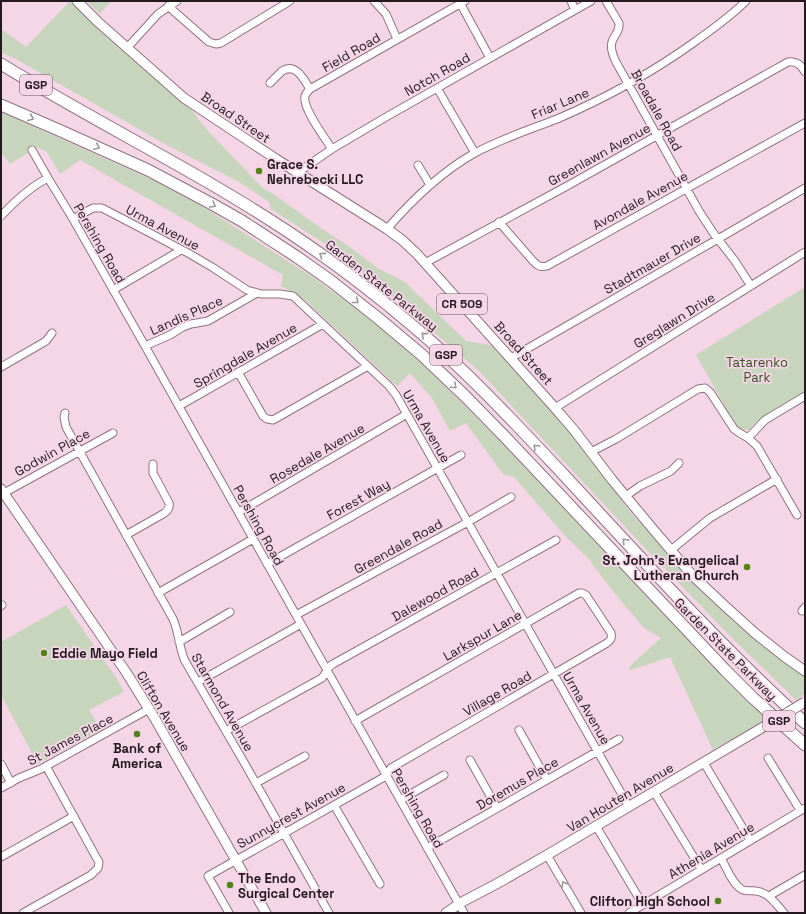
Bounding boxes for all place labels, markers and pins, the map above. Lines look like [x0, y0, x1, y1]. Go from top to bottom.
place label: Grace S. Nehrebecki LLC [267, 156, 363, 188]
marker: Grace S. Nehrebecki LLC [254, 166, 264, 176]
place label: St. John's Evangelical Lutheran Church [602, 552, 739, 584]
marker: St. John's Evangelical Lutheran Church [742, 562, 752, 572]
place label: Eddie Mayo Field [52, 645, 158, 662]
marker: Eddie Mayo Field [39, 648, 49, 658]
marker: Bank of America [132, 729, 142, 739]
place label: Bank of America [112, 740, 163, 772]
place label: The Endo Surgical Center [238, 870, 335, 902]
marker: The Endo Surgical Center [225, 880, 235, 890]
place label: Clifton High School [590, 893, 710, 910]
marker: Clifton High School [713, 896, 723, 906]

